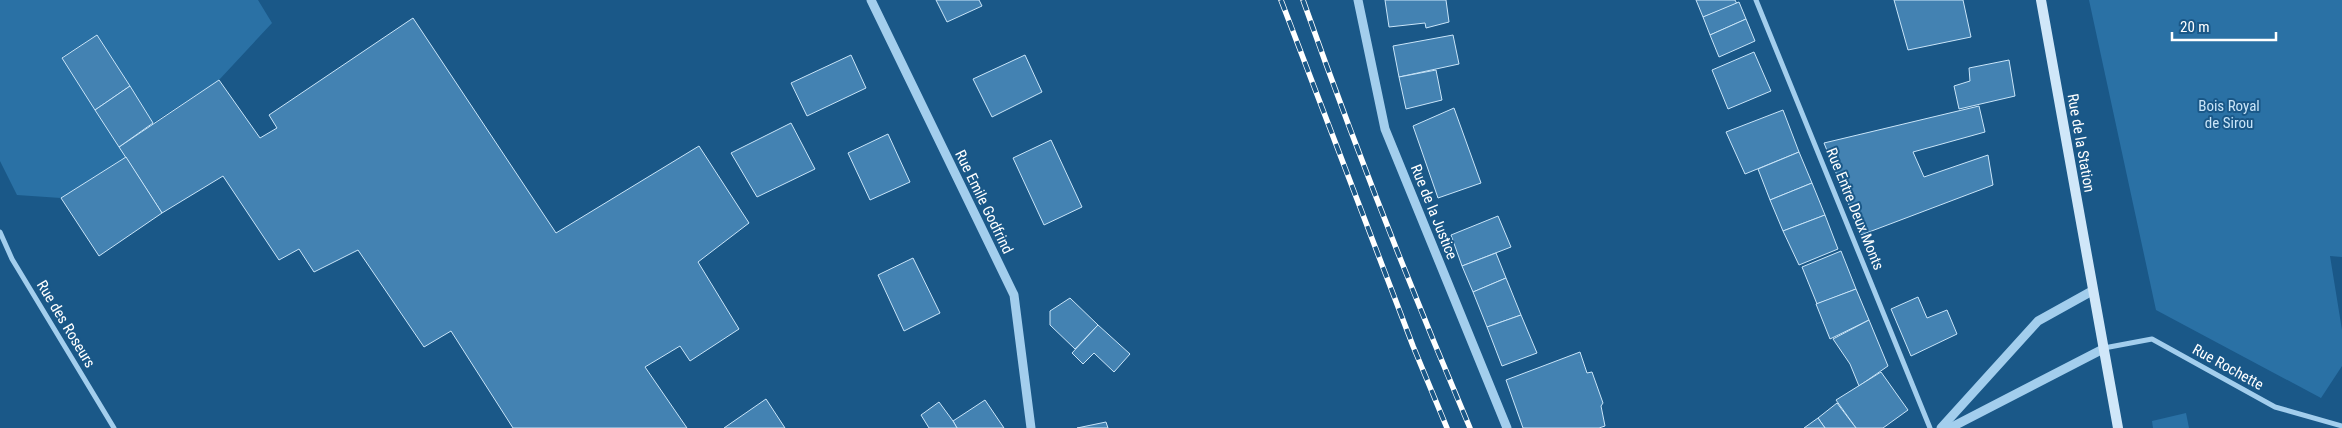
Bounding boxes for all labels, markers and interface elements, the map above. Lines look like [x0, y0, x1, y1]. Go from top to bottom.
scale bar [2172, 10, 2276, 42]
text: 20 m [2180, 18, 2210, 36]
street label: Rue de la Station [2063, 92, 2099, 194]
park label: Bois Royal de Sirou [2198, 97, 2260, 132]
street label: Rue Entre Deux Monts [1822, 145, 1888, 273]
street label: Rue Emile Godfrind [951, 147, 1017, 257]
street label: Rue de la Justice [1407, 162, 1461, 262]
street label: Rue des Roseurs [33, 277, 99, 371]
street label: Rue Rochette [2189, 340, 2267, 394]

